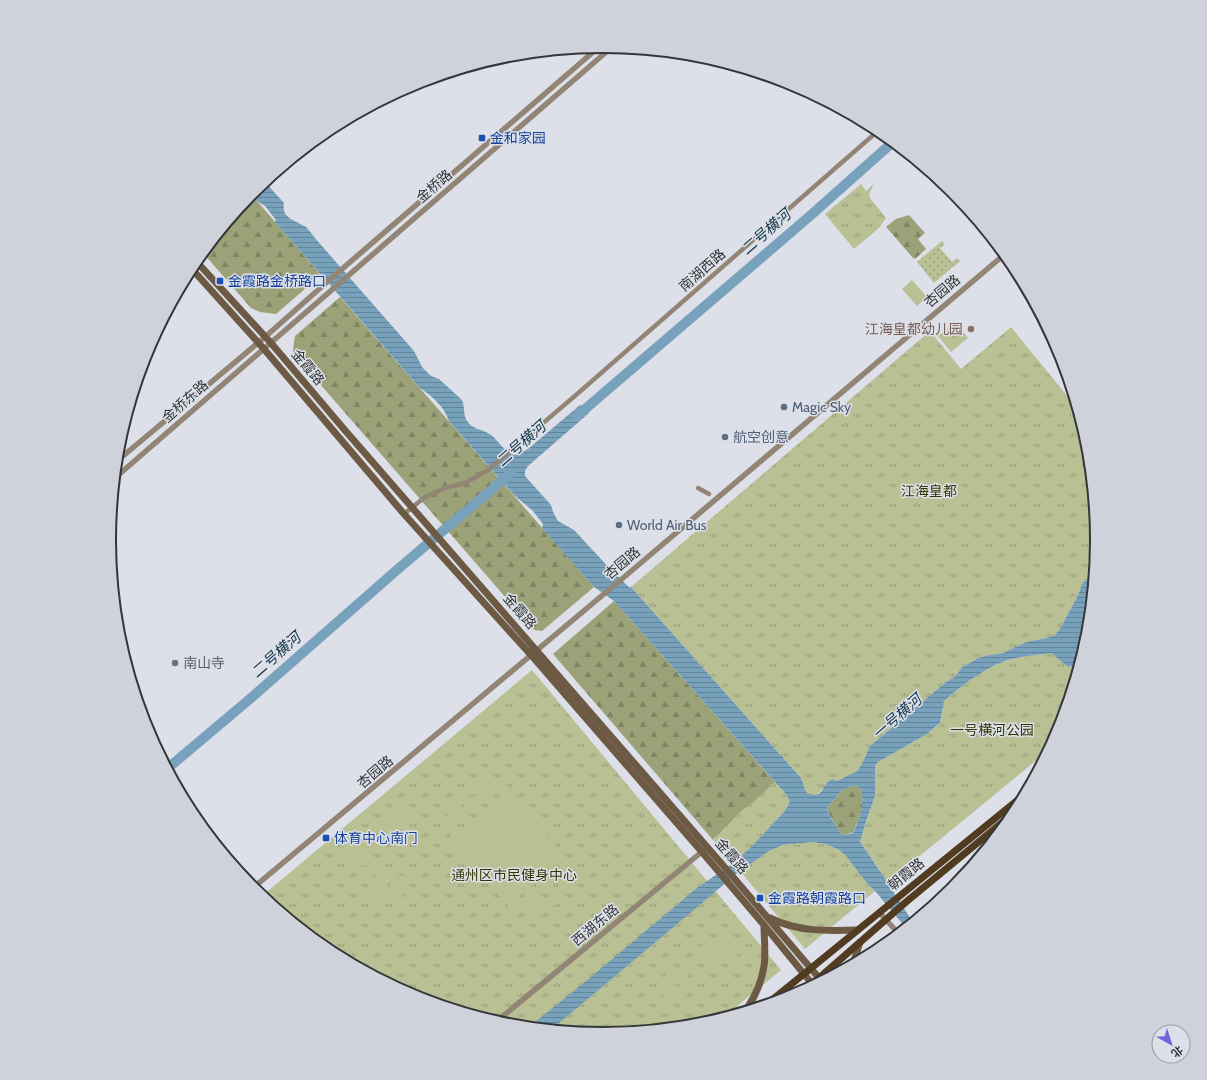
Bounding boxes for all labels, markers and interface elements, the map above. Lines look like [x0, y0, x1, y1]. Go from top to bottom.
place label: 金和家园 [490, 129, 546, 147]
marker: 金和家园 [477, 133, 487, 143]
street label: 金桥路 [412, 165, 456, 207]
water label: 二号横河 [737, 204, 797, 258]
street label: 南湖西路 [675, 245, 729, 295]
street label: 杏园路 [920, 271, 964, 311]
place label: 金霞路金桥路口 [228, 272, 326, 290]
marker: 金霞路金桥路口 [215, 276, 225, 286]
place label: 江海皇都幼儿园 [865, 320, 963, 338]
marker: 江海皇都幼儿园 [966, 324, 976, 334]
street label: 金霞路 [288, 345, 328, 389]
street label: 金桥东路 [158, 376, 212, 426]
place label: Magic Sky [792, 398, 851, 416]
marker: Magic Sky [779, 402, 789, 412]
water label: 二号横河 [492, 416, 552, 470]
place label: 航空创意 [733, 428, 789, 446]
marker: 航空创意 [720, 432, 730, 442]
park label: 江海皇都 [901, 482, 957, 500]
place label: World Air Bus [627, 516, 707, 534]
marker: World Air Bus [614, 520, 624, 530]
street label: 杏园路 [600, 543, 644, 583]
street label: 金霞路 [499, 589, 541, 633]
water label: 二号横河 [247, 627, 307, 681]
place label: 南山寺 [183, 654, 225, 672]
marker: 南山寺 [170, 658, 180, 668]
water label: 一号横河 [868, 689, 928, 743]
park label: 一号横河公园 [950, 721, 1034, 739]
street label: 杏园路 [353, 752, 397, 792]
place label: 体育中心南门 [334, 829, 418, 847]
marker: 体育中心南门 [321, 833, 331, 843]
street label: 金霞路 [711, 834, 753, 878]
street label: 朝霞路 [884, 854, 928, 894]
park label: 通州区市民健身中心 [451, 866, 577, 884]
place label: 金霞路朝霞路口 [768, 889, 866, 907]
marker: 金霞路朝霞路口 [755, 893, 765, 903]
street label: 西湖东路 [568, 900, 622, 950]
north arrow [1151, 1024, 1191, 1064]
text: 北 [1169, 1043, 1186, 1061]

